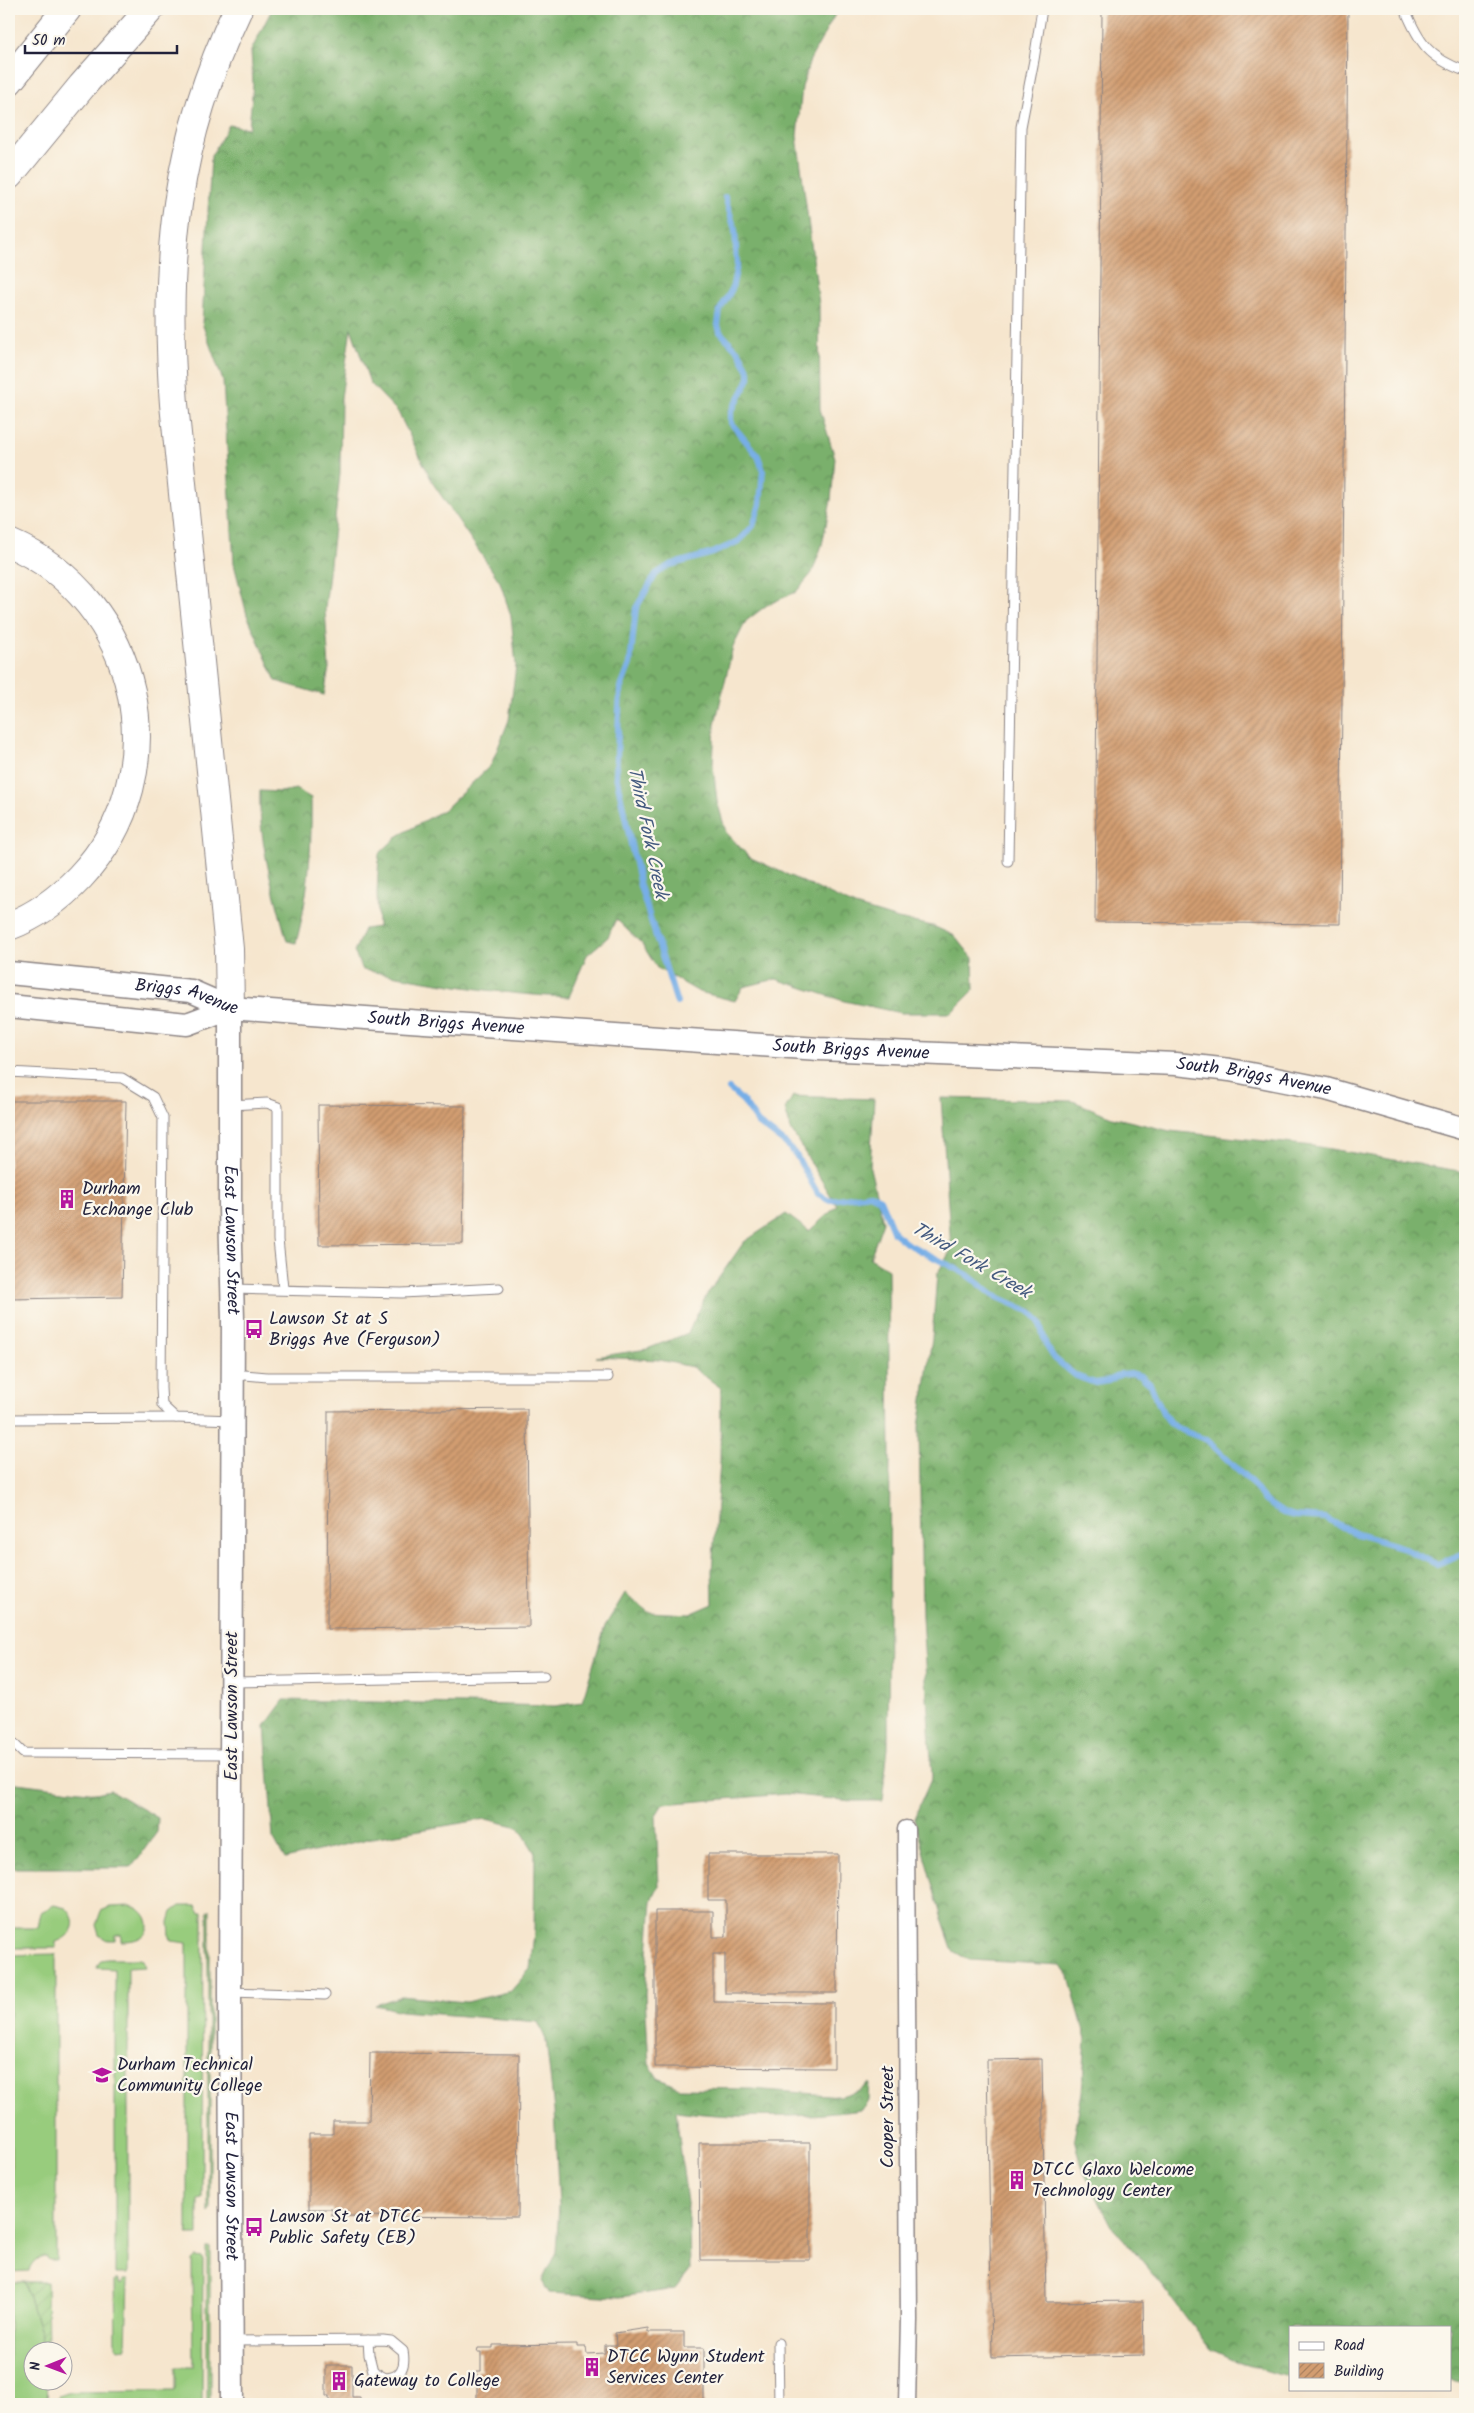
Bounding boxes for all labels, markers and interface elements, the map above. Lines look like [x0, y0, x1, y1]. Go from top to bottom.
scale bar [25, 22, 178, 54]
text: 50 m [32, 29, 66, 53]
water label: Third Fork Creek [618, 765, 676, 904]
street label: Briggs Avenue [134, 971, 239, 1023]
street label: South Briggs Avenue [367, 1004, 525, 1043]
street label: South Briggs Avenue [772, 1031, 930, 1068]
street label: South Briggs Avenue [1175, 1050, 1335, 1104]
street label: East Lawson Street [215, 1165, 247, 1316]
place label: Durham Exchange Club [82, 1175, 194, 1225]
building icon: Durham Exchange Club [56, 1188, 78, 1210]
water label: Third Fork Creek [906, 1215, 1039, 1309]
place label: Lawson St at S Briggs Ave (Ferguson) [269, 1305, 440, 1355]
bus stop icon: Lawson St at S Briggs Ave (Ferguson) [243, 1318, 265, 1340]
street label: East Lawson Street [218, 1630, 247, 1781]
place label: Durham Technical Community College [117, 2051, 262, 2101]
school or university icon: Durham Technical Community College [91, 2064, 113, 2086]
street label: Cooper Street [874, 2065, 903, 2168]
street label: East Lawson Street [216, 2111, 246, 2262]
place label: DTCC Glaxo Welcome Technology Center [1032, 2156, 1194, 2206]
building icon: DTCC Glaxo Welcome Technology Center [1006, 2169, 1028, 2191]
place label: Lawson St at DTCC Public Safety (EB) [269, 2203, 421, 2253]
bus stop icon: Lawson St at DTCC Public Safety (EB) [243, 2216, 265, 2238]
legend [1289, 2326, 1452, 2390]
text: Road [1334, 2334, 1365, 2358]
north arrow [22, 2340, 72, 2390]
place label: DTCC Wynn Student Services Center [607, 2343, 766, 2393]
building icon: DTCC Wynn Student Services Center [581, 2356, 603, 2378]
text: Building [1334, 2360, 1384, 2384]
text: N [25, 2361, 47, 2371]
place label: Gateway to College [354, 2367, 500, 2396]
building icon: Gateway to College [328, 2370, 350, 2392]

